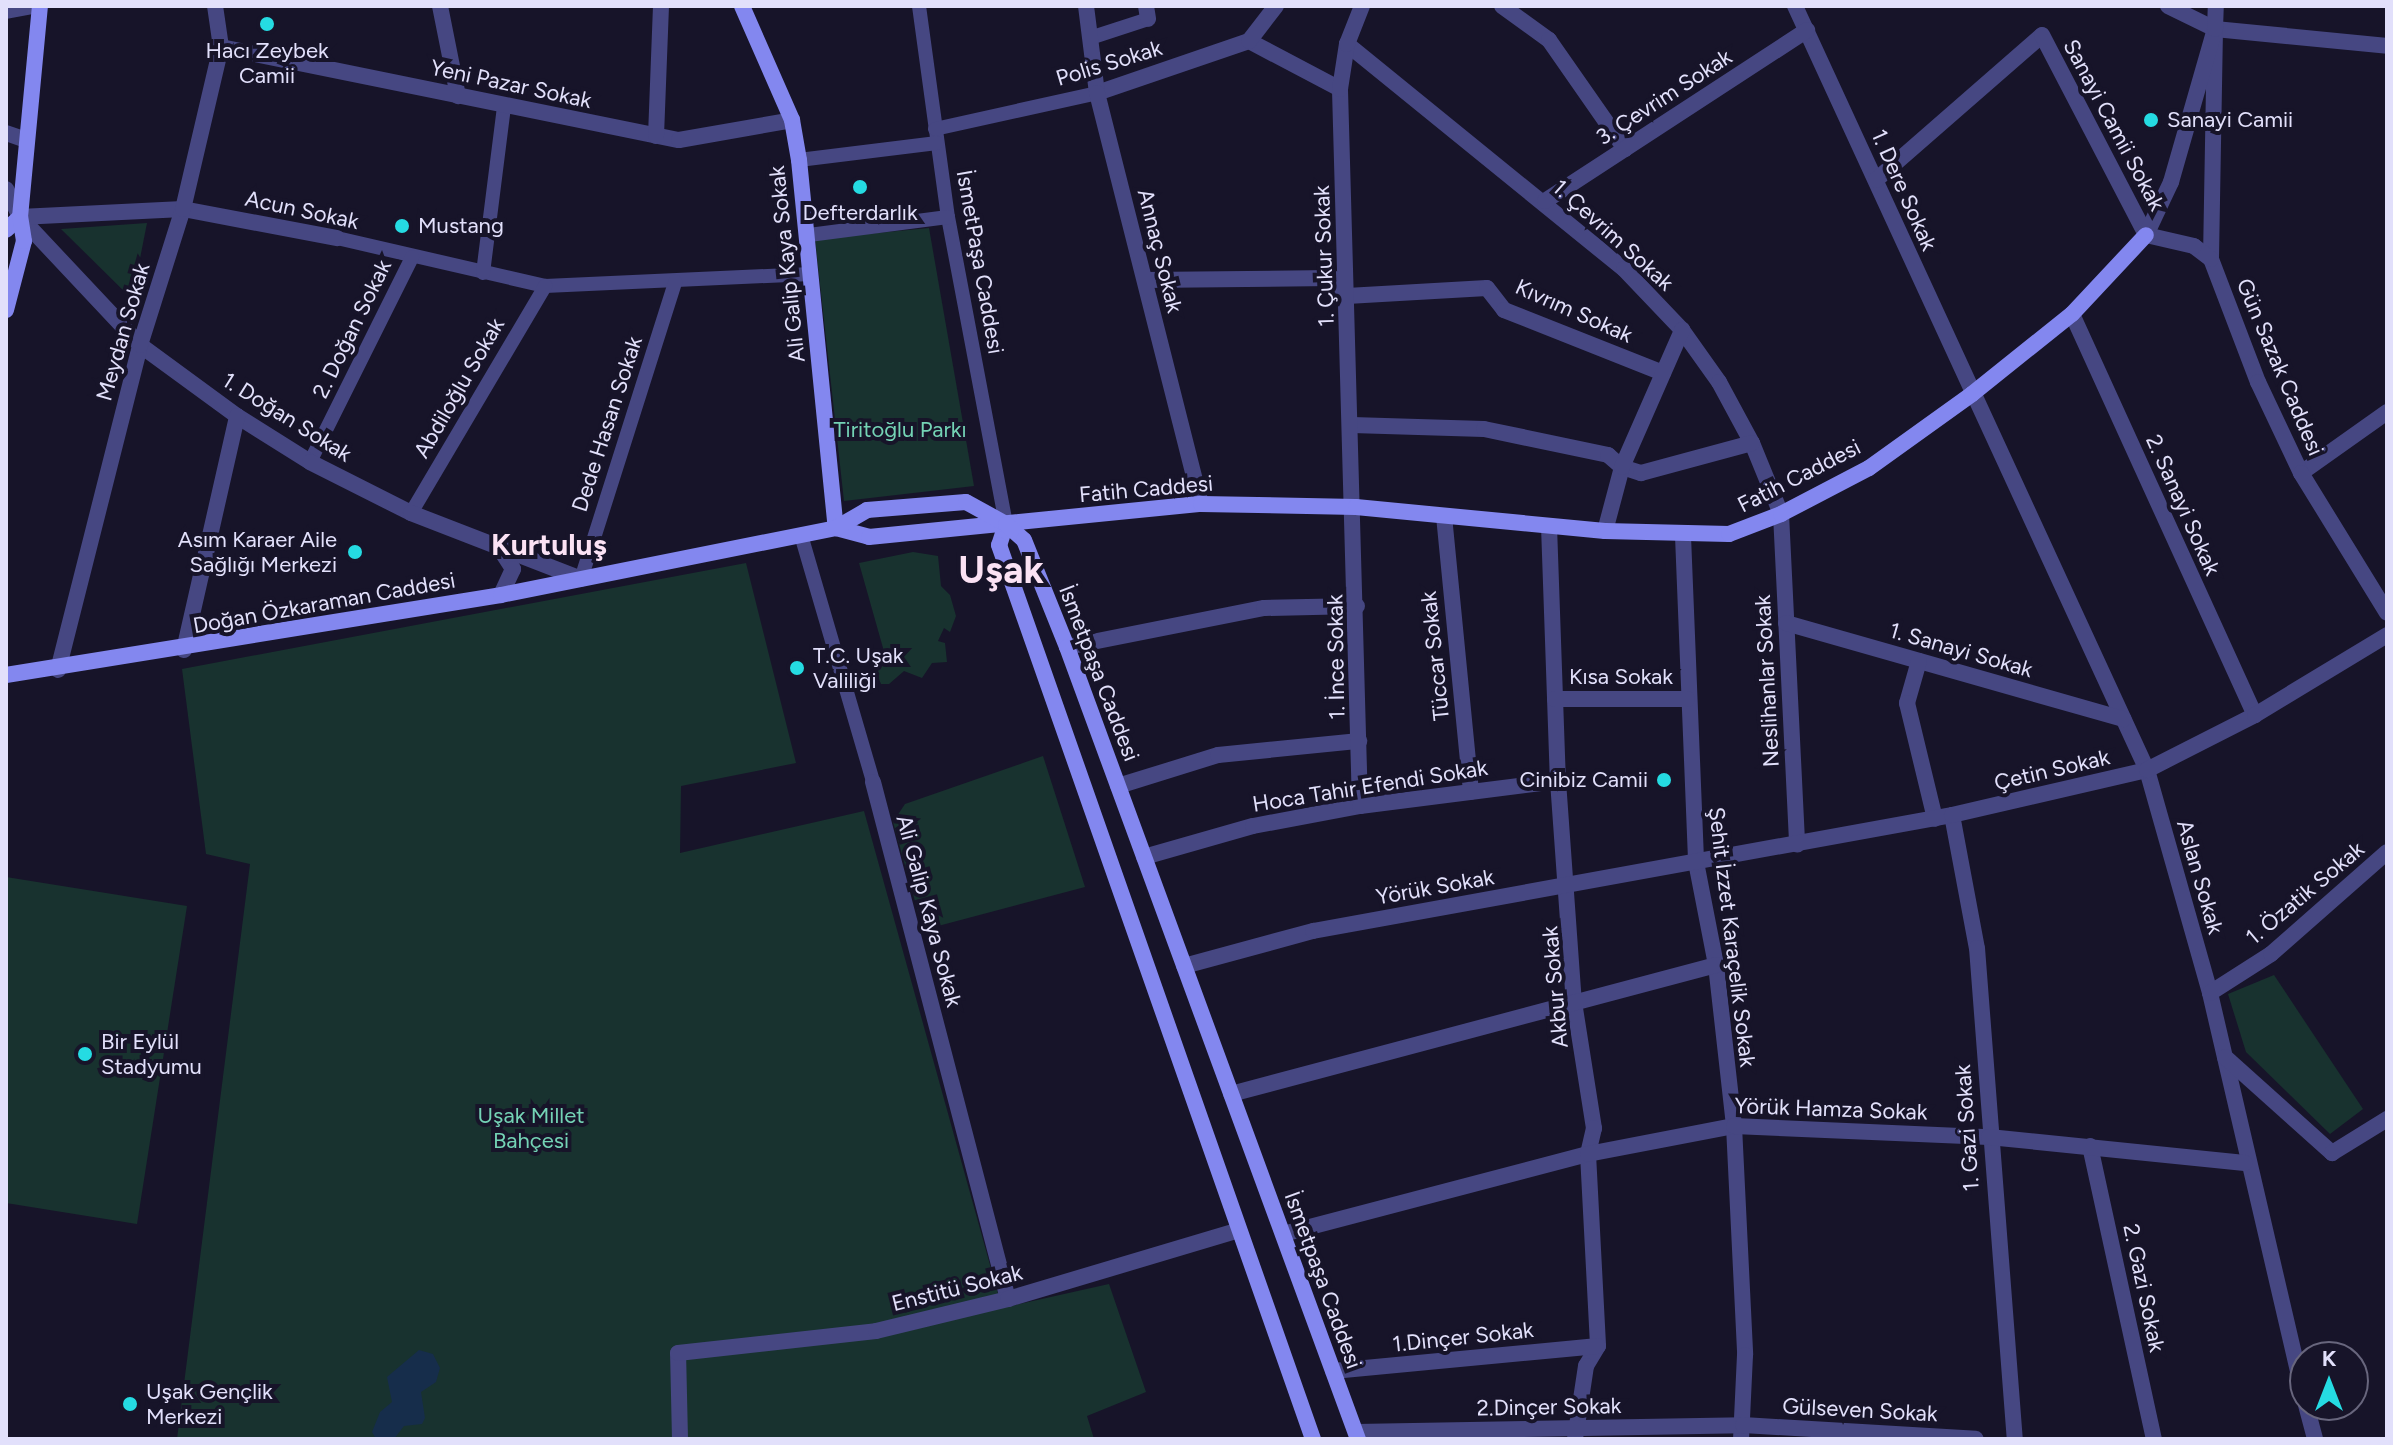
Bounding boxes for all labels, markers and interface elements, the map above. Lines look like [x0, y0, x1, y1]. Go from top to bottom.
marker: Hacı Zeybek Camii [258, 15, 276, 33]
street label: Polis Sokak [1053, 34, 1165, 92]
street label: Sanayi Camii Sokak [2058, 35, 2170, 215]
place label: Hacı Zeybek Camii [205, 37, 329, 88]
street label: 3. Çevrim Sokak [1591, 43, 1737, 151]
street label: Yeni Pazar Sokak [428, 54, 594, 114]
place label: Sanayi Camii [2167, 107, 2293, 133]
marker: Sanayi Camii [2142, 111, 2160, 129]
street label: 1. Dere Sokak [1866, 125, 1942, 255]
street label: Ali Galip Kaya Sokak [764, 164, 810, 364]
street label: İsmetPaşa Caddesi [951, 168, 1009, 356]
street label: 1. Çevrim Sokak [1547, 174, 1679, 296]
marker: Defterdarlık [851, 178, 869, 196]
street label: Acun Sokak [243, 185, 361, 235]
street label: 1. Çukur Sokak [1308, 185, 1340, 327]
street label: Annaç Sokak [1132, 186, 1188, 316]
place label: Defterdarlık [802, 200, 918, 226]
place label: Mustang [418, 213, 504, 239]
marker: Mustang [393, 217, 411, 235]
street label: 2. Doğan Sokak [307, 256, 397, 402]
street label: Meydan Sokak [91, 260, 155, 404]
street label: Kıvrım Sokak [1511, 273, 1637, 349]
street label: Gün Sazak Caddesi [2231, 274, 2329, 460]
street label: Abdiloğlu Sokak [408, 313, 510, 463]
street label: Dede Hasan Sokak [566, 333, 648, 515]
street label: 1. Doğan Sokak [217, 367, 357, 467]
park label: Tiritoğlu Parkı [833, 417, 967, 443]
street label: 2. Sanayi Sokak [2140, 431, 2226, 579]
street label: Fatih Caddesi [1733, 434, 1865, 518]
street label: Fatih Caddesi [1078, 470, 1214, 508]
place label: Asım Karaer Aile Sağlığı Merkezi [178, 526, 337, 578]
district label: Kurtuluş [491, 527, 607, 563]
marker: Asım Karaer Aile Sağlığı Merkezi [344, 541, 366, 563]
district label: Uşak [958, 548, 1044, 594]
street label: Doğan Özkaraman Caddesi [191, 567, 457, 639]
street label: İsmetpaşa Caddesi [1053, 581, 1145, 765]
street label: Tüccar Sokak [1415, 590, 1455, 722]
street label: 1. İnce Sokak [1322, 594, 1350, 720]
street label: Neslihanlar Sokak [1749, 594, 1785, 768]
street label: 1. Sanayi Sokak [1886, 617, 2036, 683]
place label: T.C. Uşak Valiliği [813, 642, 903, 694]
marker: T.C. Uşak Valiliği [788, 659, 806, 677]
street label: Kısa Sokak [1569, 664, 1673, 690]
street label: Çetin Sokak [1992, 744, 2112, 796]
street label: Hoca Tahir Efendi Sokak [1251, 754, 1489, 818]
place label: Cinibiz Camii [1519, 767, 1648, 793]
marker: Cinibiz Camii [1655, 771, 1673, 789]
street label: Şehit İzzet Karaçelik Sokak [1703, 806, 1761, 1068]
street label: Ali Galip Kaya Sokak [891, 812, 967, 1010]
street label: Aslan Sokak [2171, 817, 2229, 937]
street label: 1. Özatik Sokak [2240, 836, 2370, 950]
street label: Yörük Sokak [1374, 864, 1496, 910]
street label: Akbur Sokak [1537, 925, 1573, 1049]
place label: Bir Eylül Stadyumu [101, 1028, 202, 1080]
marker: Bir Eylül Stadyumu [76, 1045, 94, 1063]
street label: 1. Gazi Sokak [1949, 1064, 1985, 1192]
street label: Yörük Hamza Sokak [1734, 1092, 1928, 1126]
park label: Uşak Millet Bahçesi [478, 1102, 584, 1154]
street label: İsmetpaşa Caddesi [1279, 1188, 1367, 1372]
street label: 2. Gazi Sokak [2118, 1222, 2170, 1354]
street label: Enstitü Sokak [889, 1259, 1025, 1317]
street label: 1.Dinçer Sokak [1391, 1316, 1535, 1358]
north arrow [2289, 1341, 2369, 1421]
text: K [2322, 1345, 2336, 1372]
place label: Uşak Gençlik Merkezi [146, 1378, 273, 1430]
street label: 2.Dinçer Sokak [1476, 1393, 1622, 1421]
street label: Gülseven Sokak [1782, 1393, 1938, 1427]
marker: Uşak Gençlik Merkezi [121, 1395, 139, 1413]

